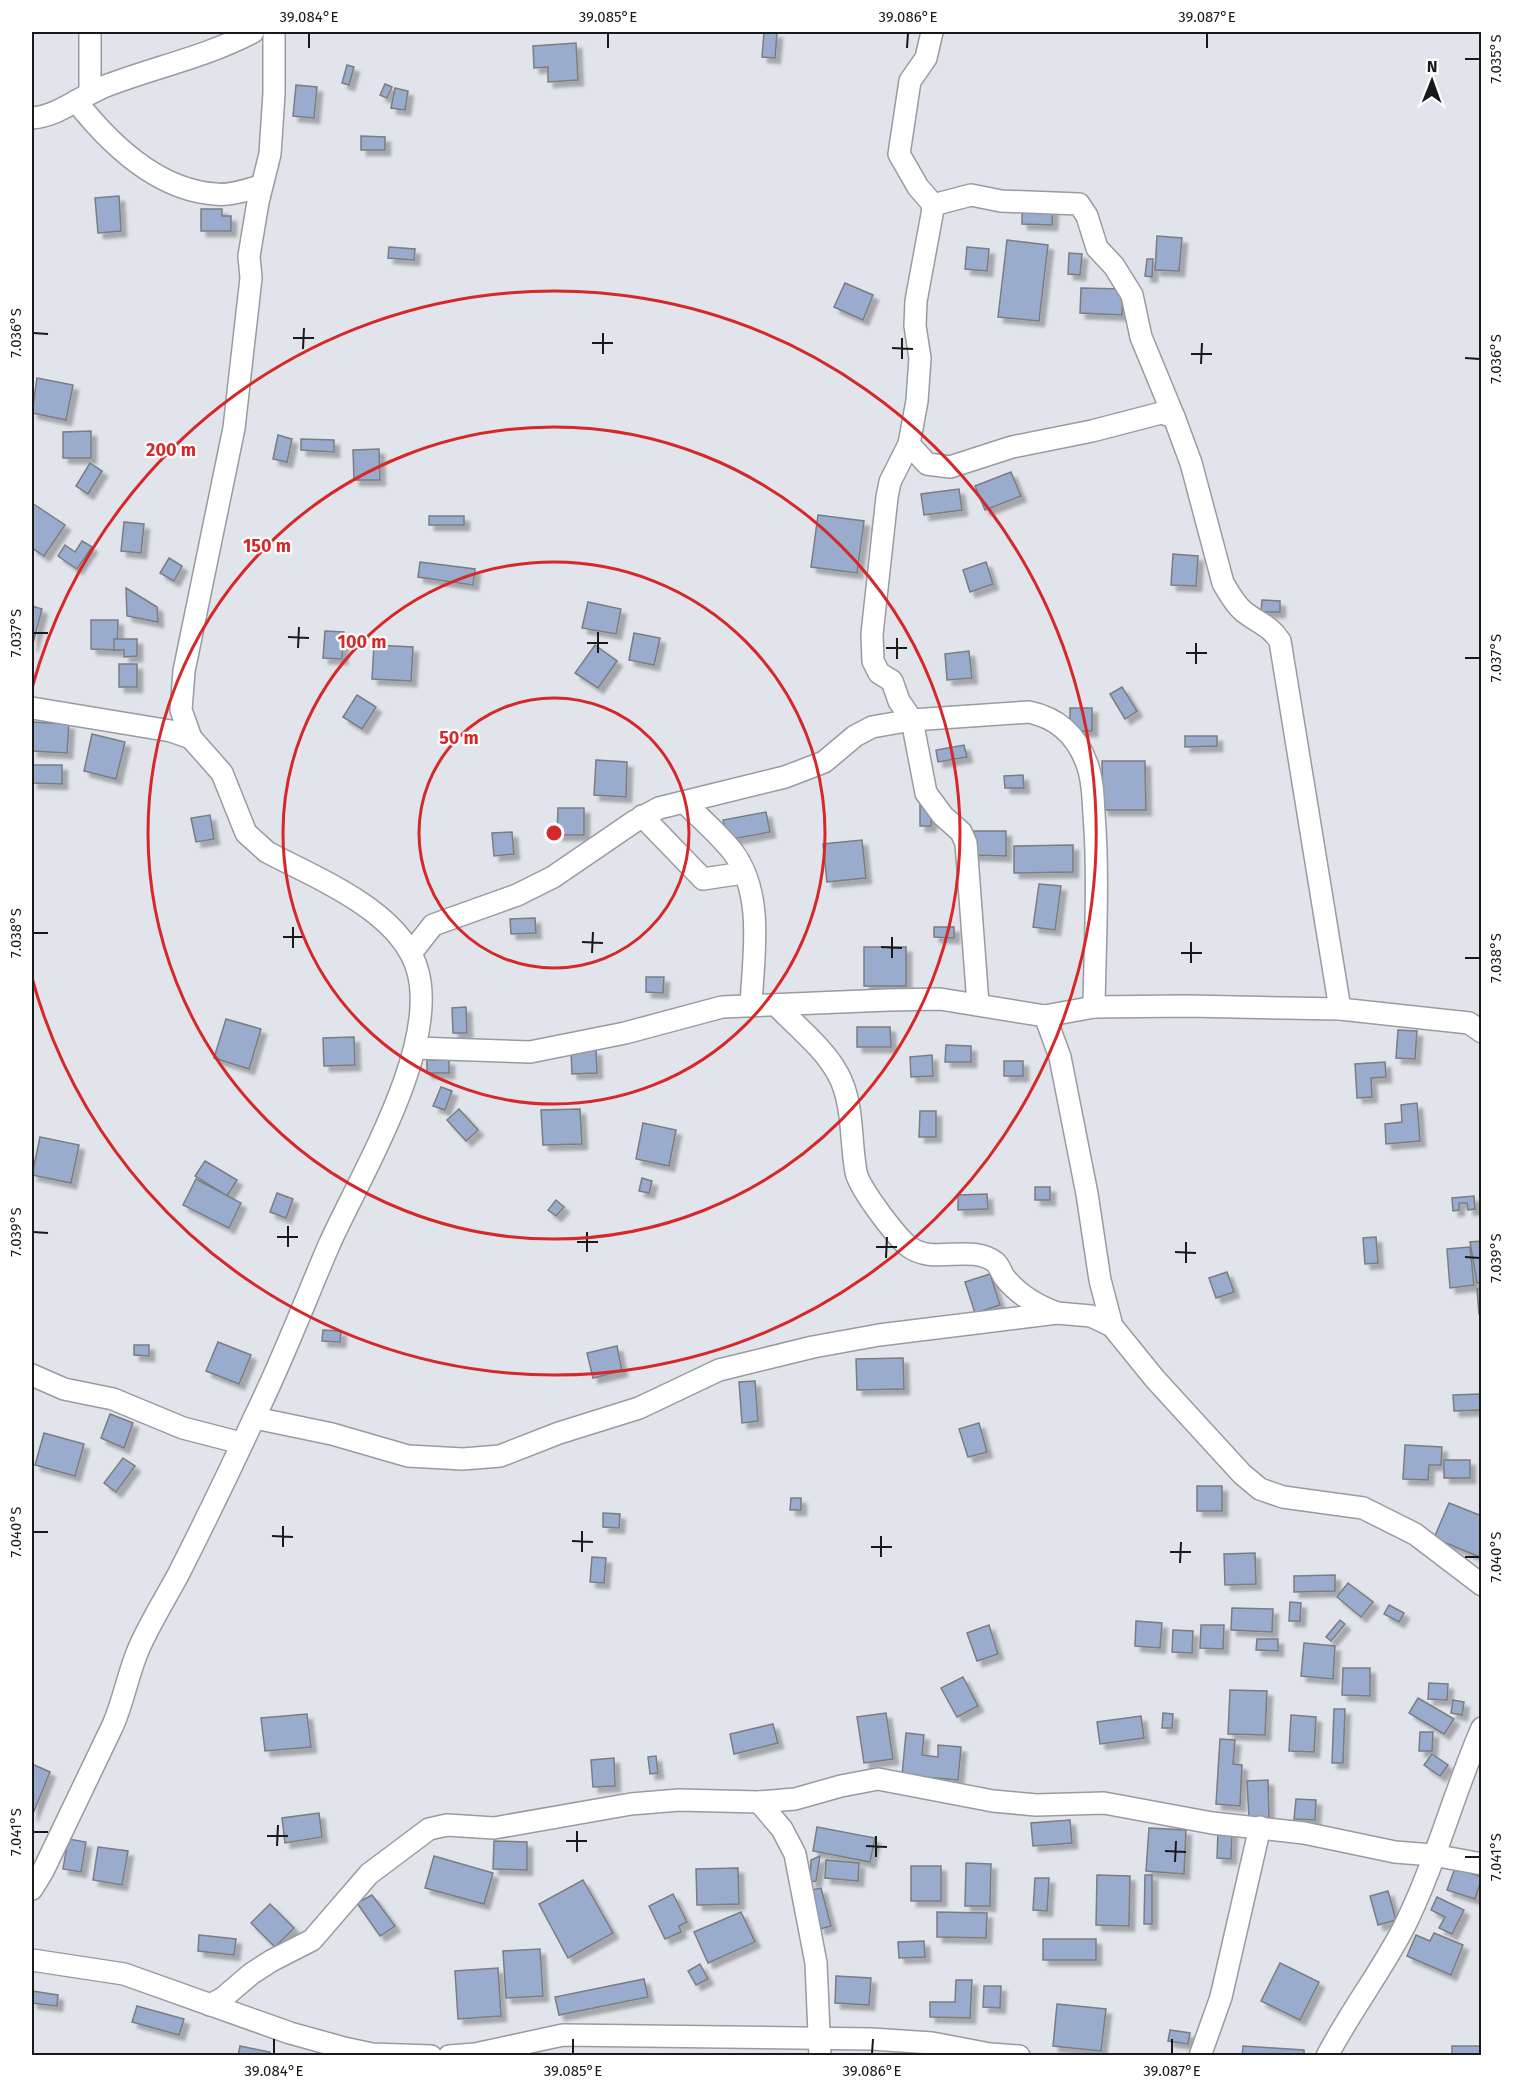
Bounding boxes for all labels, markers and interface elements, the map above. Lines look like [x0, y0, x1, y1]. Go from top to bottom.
text: 39.084°E [279, 8, 339, 26]
text: 39.085°E [579, 8, 637, 26]
text: 39.086°E [879, 8, 937, 26]
text: 39.087°E [1178, 8, 1236, 26]
text: 7.035°S [1487, 34, 1505, 84]
north arrow [1402, 51, 1462, 111]
text: N [1427, 57, 1438, 76]
text: 7.036°S [7, 308, 25, 358]
text: 7.036°S [1487, 334, 1505, 384]
text: 200 m [146, 439, 196, 461]
text: 150 m [243, 535, 291, 557]
text: 7.037°S [7, 609, 25, 657]
text: 100 m [338, 631, 386, 653]
text: 7.037°S [1487, 634, 1505, 682]
text: 50 m [439, 727, 479, 749]
centre of rings [544, 823, 564, 843]
text: 7.038°S [7, 908, 25, 958]
text: 7.038°S [1487, 933, 1505, 983]
text: 7.039°S [7, 1207, 25, 1257]
text: 7.039°S [1487, 1233, 1505, 1283]
text: 7.040°S [7, 1507, 25, 1557]
text: 7.040°S [1487, 1532, 1505, 1582]
text: 7.041°S [7, 1808, 25, 1856]
text: 7.041°S [1487, 1833, 1505, 1881]
text: 39.084°E [244, 2062, 304, 2080]
text: 39.085°E [544, 2062, 602, 2080]
text: 39.086°E [843, 2062, 901, 2080]
text: 39.087°E [1143, 2062, 1201, 2080]

